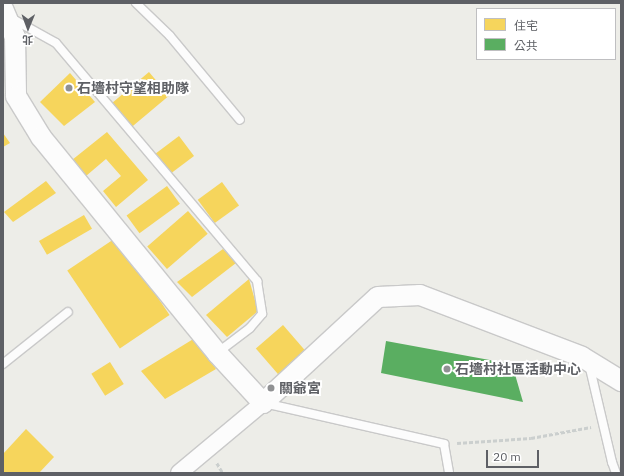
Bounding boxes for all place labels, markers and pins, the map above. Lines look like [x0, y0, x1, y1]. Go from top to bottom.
place label: 石墻村守望相助隊 [77, 80, 189, 96]
marker: 石墻村守望相助隊 [64, 83, 74, 93]
place label: 石墻村社區活動中心 [455, 361, 581, 377]
marker: 石墻村社區活動中心 [442, 364, 452, 374]
place label: 關爺宮 [279, 380, 321, 396]
marker: 關爺宮 [266, 383, 276, 393]

